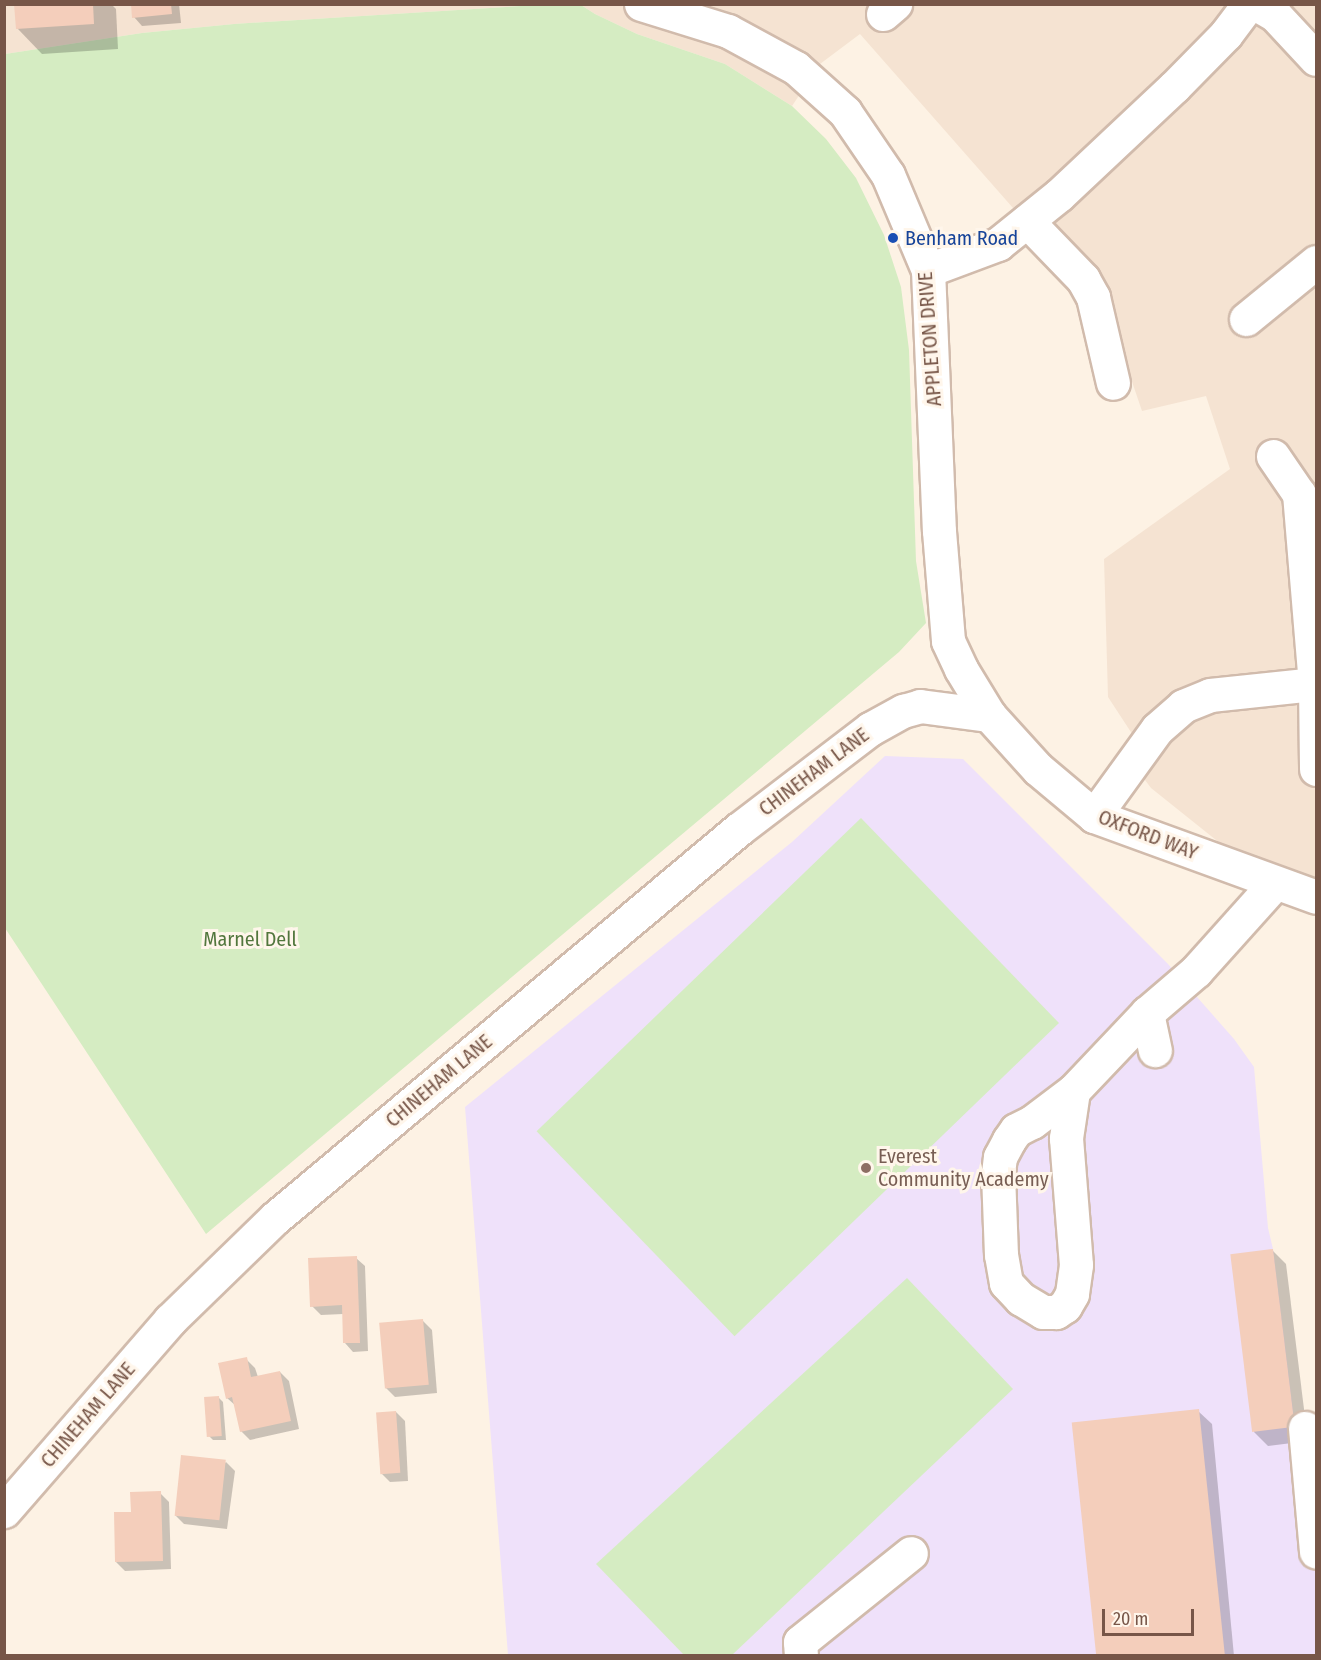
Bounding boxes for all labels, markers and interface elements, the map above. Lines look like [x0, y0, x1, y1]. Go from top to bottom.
place label: Benham Road [905, 226, 1018, 250]
marker: Benham Road [886, 231, 900, 245]
street label: APPLETON DRIVE [913, 271, 947, 407]
street label: CHINEHAM LANE [754, 723, 874, 821]
street label: OXFORD WAY [1095, 805, 1201, 865]
park label: Marnel Dell [203, 927, 297, 951]
street label: CHINEHAM LANE [381, 1030, 497, 1132]
place label: Everest Community Academy [878, 1144, 1049, 1191]
marker: Everest Community Academy [859, 1161, 873, 1175]
street label: CHINEHAM LANE [36, 1358, 140, 1472]
scale bar [1105, 1597, 1196, 1635]
text: 20 m [1113, 1608, 1148, 1630]

